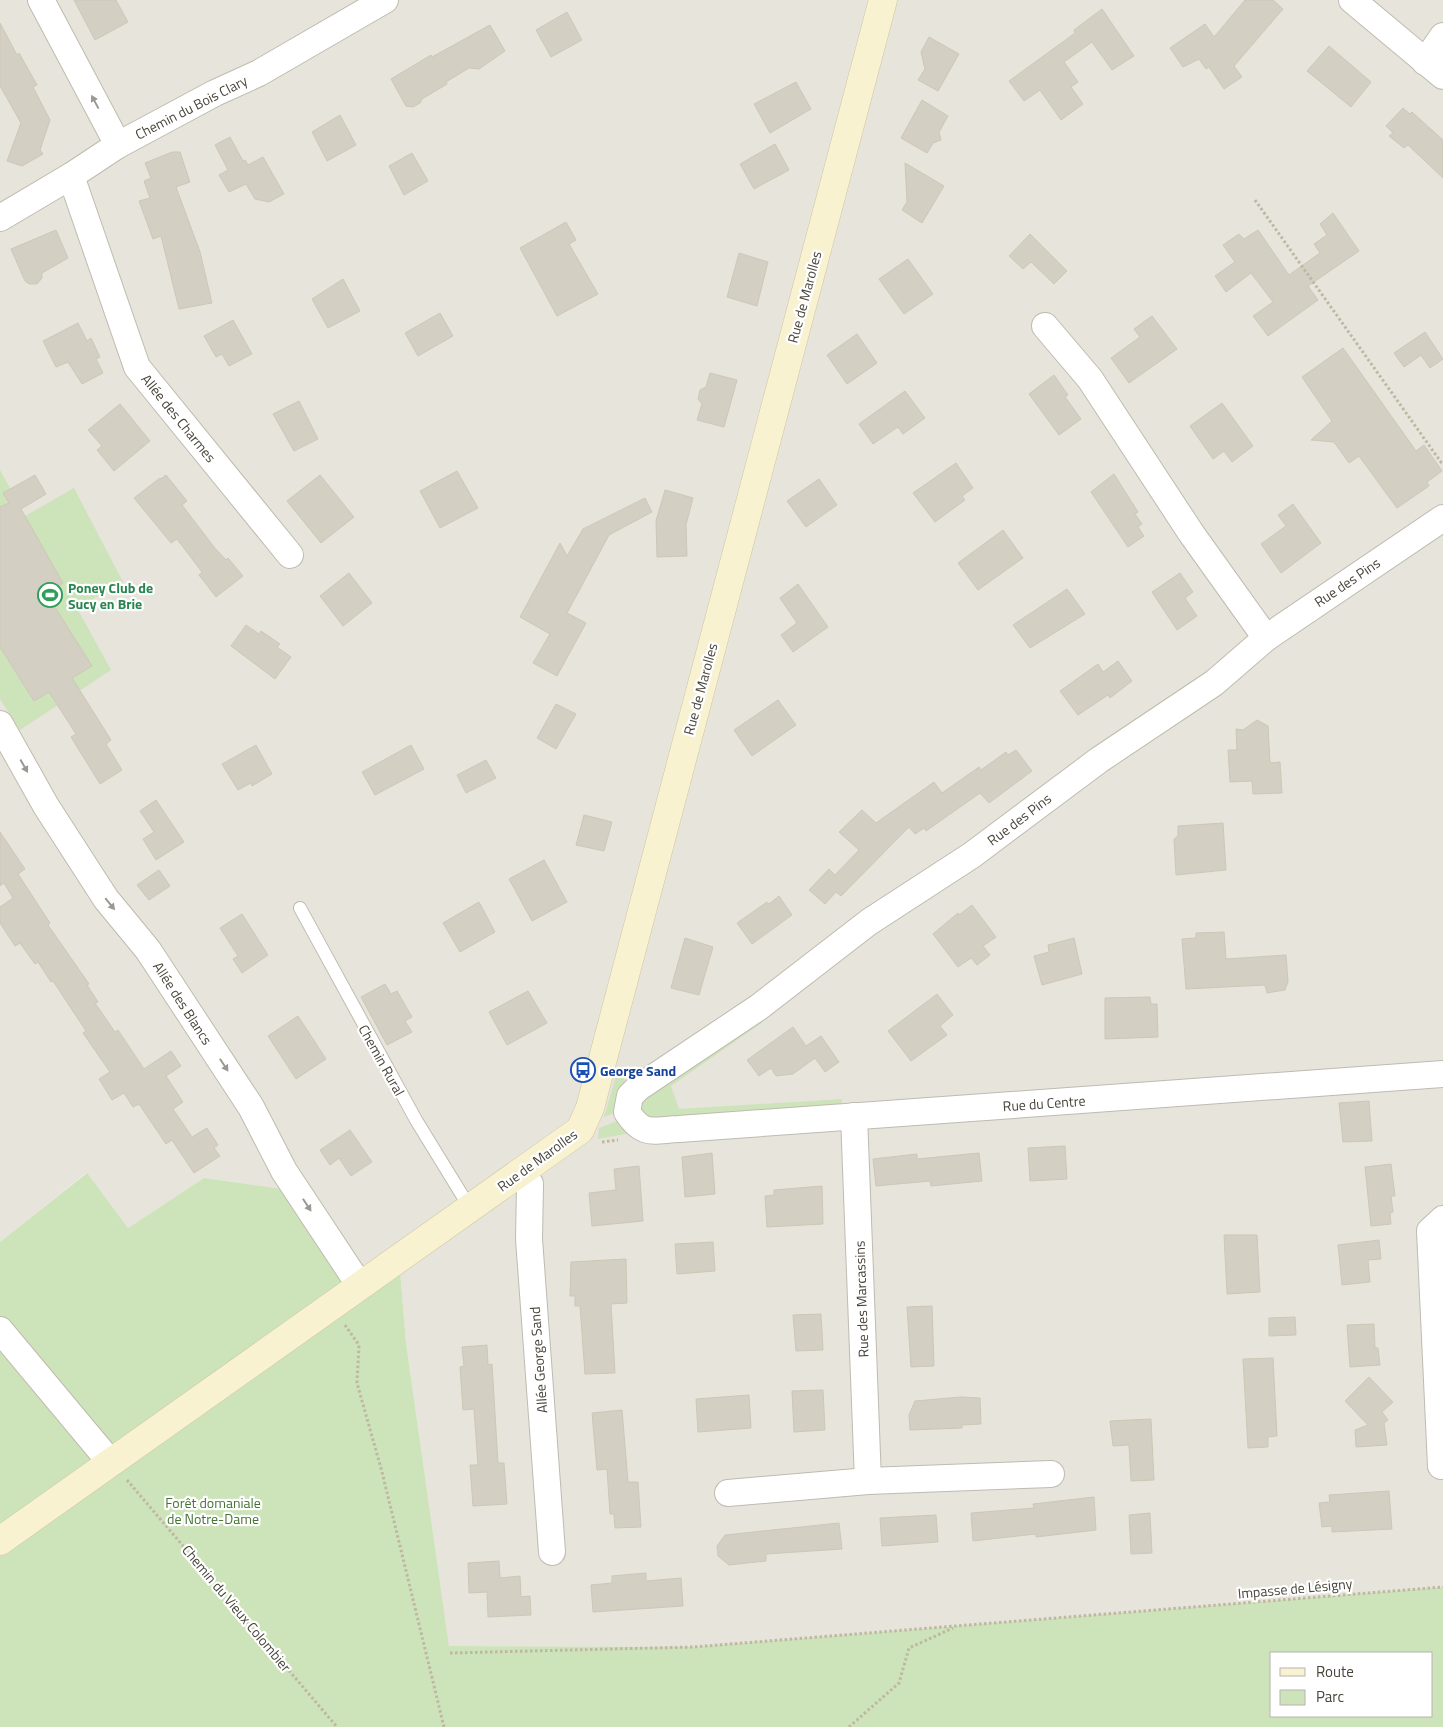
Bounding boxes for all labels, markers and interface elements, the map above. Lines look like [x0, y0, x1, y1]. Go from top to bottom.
street label: Chemin du Bois Clary [131, 69, 251, 144]
one-way arrow [91, 94, 99, 109]
street label: Rue de Marolles [782, 249, 826, 345]
street label: Allée des Charmes [137, 369, 221, 467]
street label: Rue des Pins [1310, 552, 1384, 612]
place label: Poney Club de Sucy en Brie [68, 577, 153, 614]
sports icon: Poney Club de Sucy en Brie [37, 582, 63, 608]
street label: Rue de Marolles [678, 641, 722, 737]
one-way arrow [19, 760, 28, 773]
street label: Rue des Pins [982, 788, 1056, 850]
one-way arrow [104, 897, 115, 910]
street label: Allée des Blancs [148, 957, 218, 1049]
street label: Chemin Rural [354, 1020, 410, 1100]
bus stop icon: George Sand [570, 1057, 596, 1083]
one-way arrow [219, 1059, 228, 1072]
place label: George Sand [600, 1060, 676, 1081]
street label: Rue du Centre [1002, 1090, 1086, 1116]
street label: Rue de Marolles [493, 1124, 581, 1196]
one-way arrow [302, 1198, 311, 1211]
street label: Rue des Marcassins [848, 1240, 874, 1358]
street label: Allée George Sand [524, 1306, 552, 1414]
park label: Forêt domaniale de Notre-Dame [165, 1492, 261, 1529]
street label: Chemin du Vieux Colombier [177, 1540, 297, 1676]
street label: Impasse de Lésigny [1237, 1573, 1353, 1603]
legend [1270, 1652, 1433, 1717]
text: Route [1316, 1660, 1354, 1683]
text: Parc [1316, 1685, 1344, 1708]

